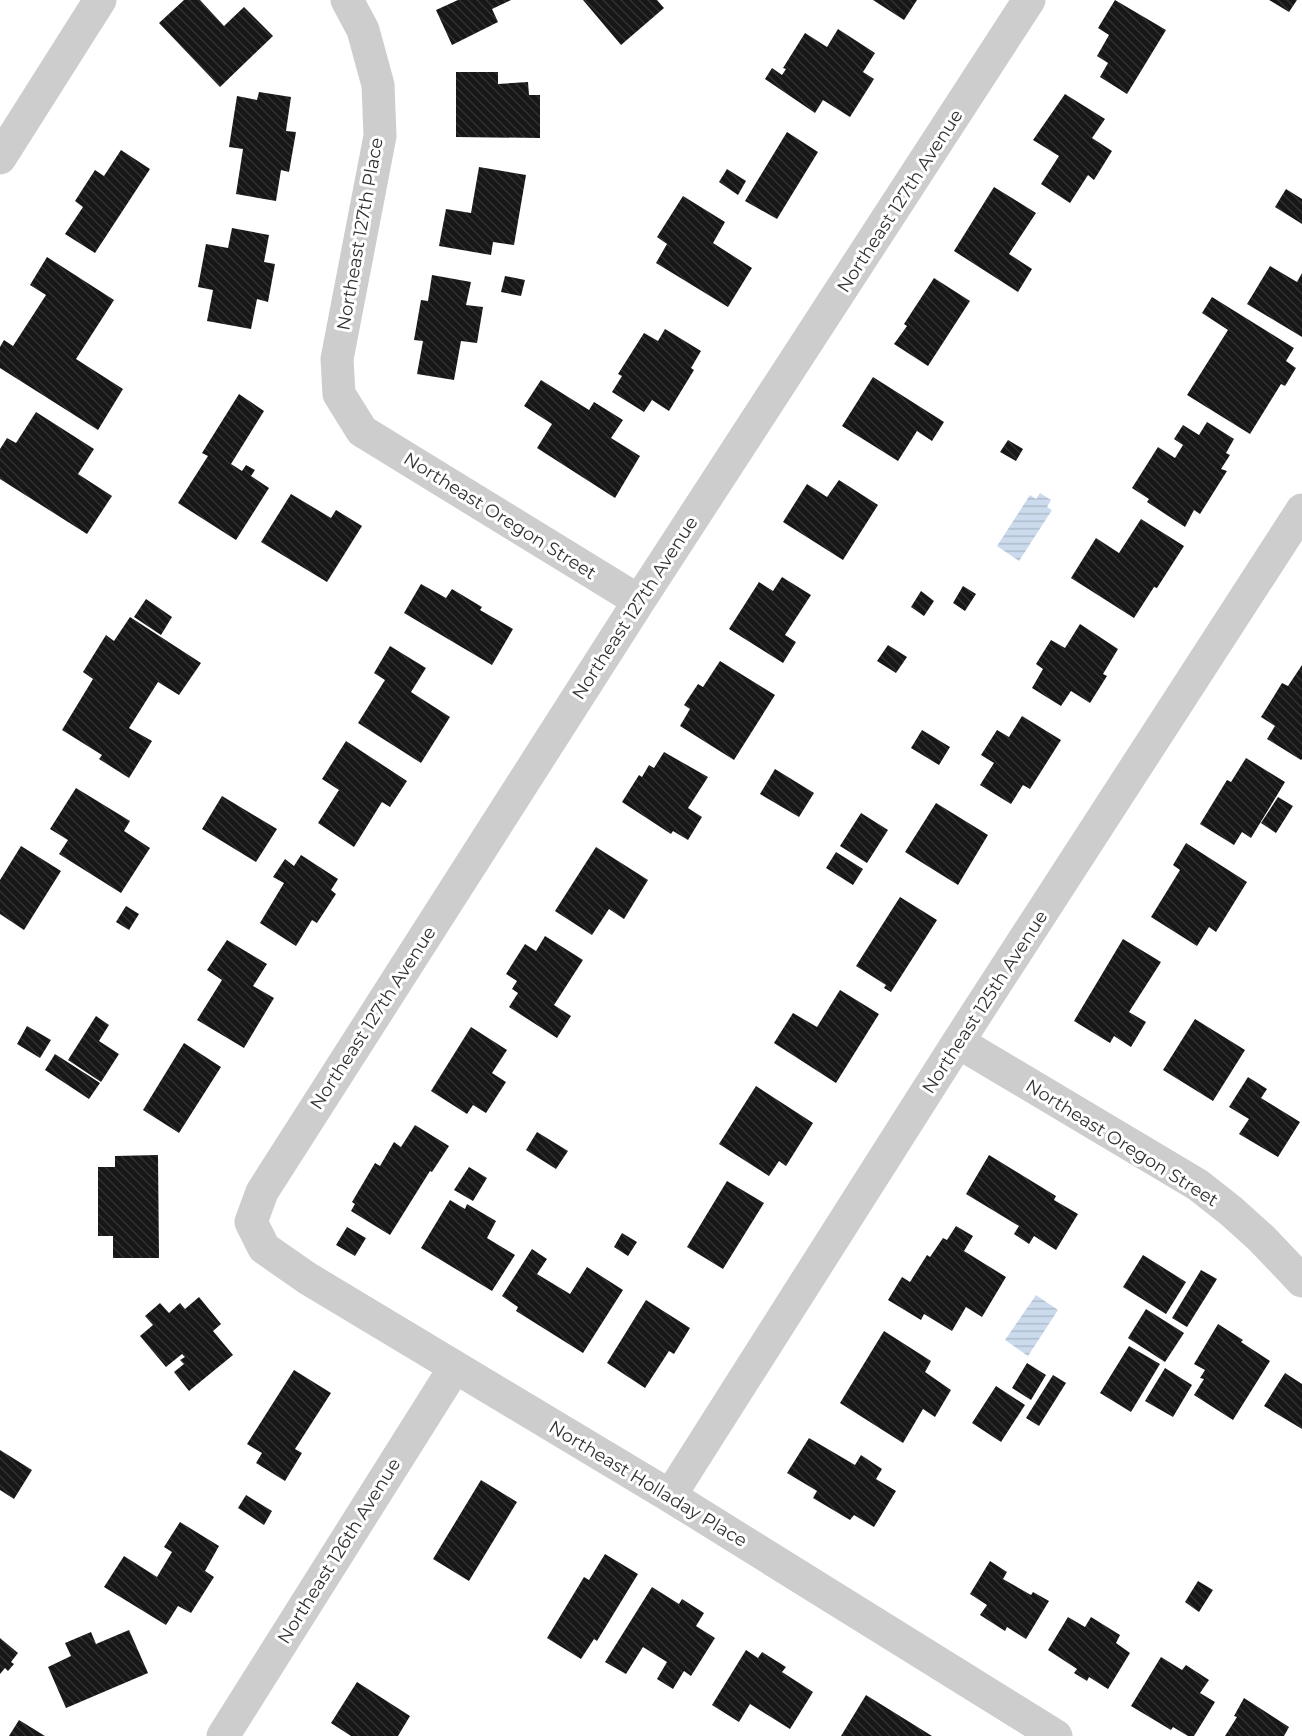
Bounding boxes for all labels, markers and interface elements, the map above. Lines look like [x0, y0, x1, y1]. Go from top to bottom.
street label: Northeast 127th Avenue [832, 105, 968, 297]
street label: Northeast 127th Place [332, 136, 388, 332]
street label: Northeast Oregon Street [400, 448, 600, 584]
street label: Northeast 127th Avenue [567, 512, 703, 704]
street label: Northeast 125th Avenue [918, 906, 1053, 1098]
street label: Northeast 127th Avenue [305, 922, 441, 1114]
street label: Northeast Oregon Street [1022, 1075, 1222, 1211]
street label: Northeast Holladay Place [545, 1416, 751, 1552]
street label: Northeast 126th Avenue [273, 1454, 405, 1648]

